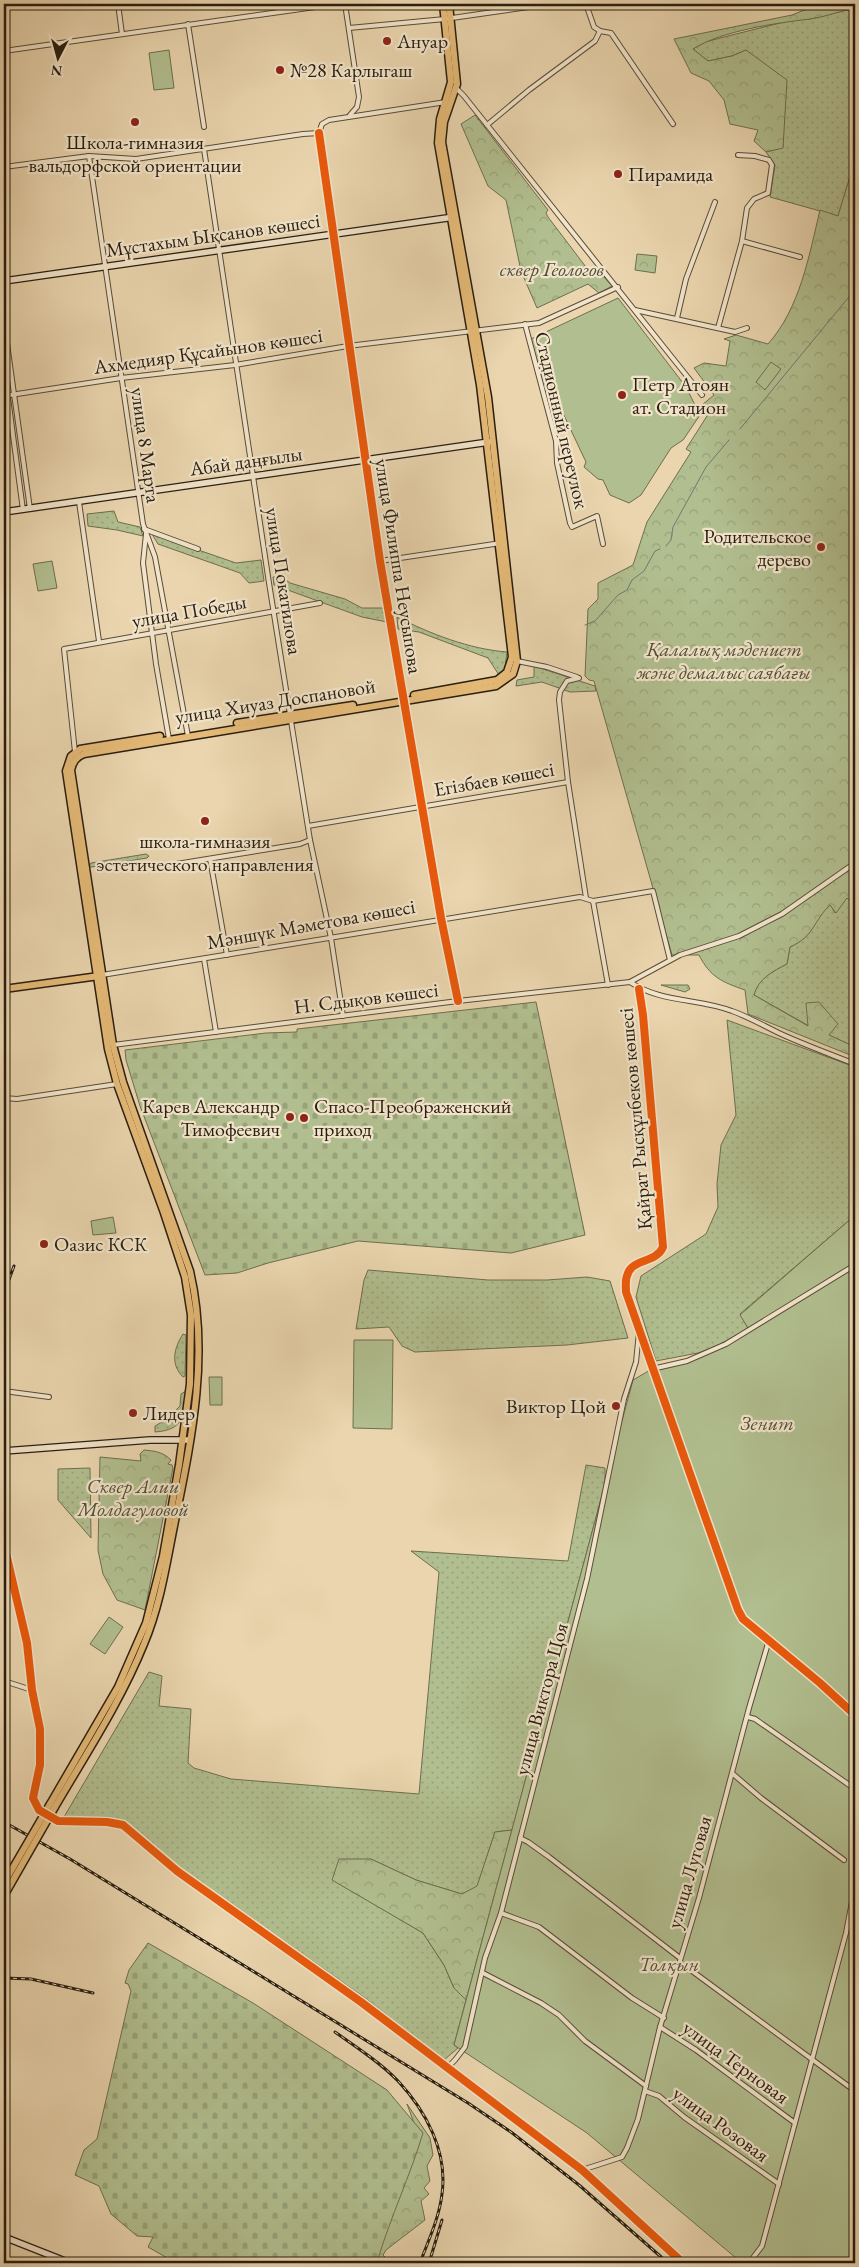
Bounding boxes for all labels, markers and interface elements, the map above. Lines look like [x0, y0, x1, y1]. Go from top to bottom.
place label: Ануар [396, 28, 448, 54]
north arrow [32, 32, 82, 82]
marker: Ануар [381, 35, 393, 47]
place label: №28 Карлыгаш [290, 57, 413, 83]
text: N [49, 61, 63, 80]
marker: №28 Карлыгаш [274, 64, 286, 76]
marker: Школа-гимназия вальдорфской ориентации [129, 116, 141, 128]
place label: Школа-гимназия вальдорфской ориентации [28, 129, 242, 178]
place label: Пирамида [628, 161, 713, 187]
marker: Пирамида [612, 168, 624, 180]
street label: Мұстахым Ықсанов көшесі [104, 207, 322, 263]
park label: сквер Геологов [500, 256, 604, 282]
street label: Ахмедияр Құсайынов көшесі [91, 322, 324, 380]
street label: Стадионный переулок [529, 329, 595, 511]
place label: Петр Атоян ат. Стадион [632, 371, 729, 420]
street label: улица 8 Марта [125, 386, 167, 504]
marker: Петр Атоян ат. Стадион [616, 389, 628, 401]
street label: Абай даңғылы [187, 440, 304, 482]
street label: улица Филиппа Неусыпова [369, 457, 429, 675]
street label: улица Покатилова [259, 505, 309, 657]
place label: Родительское дерево [704, 523, 811, 572]
marker: Родительское дерево [815, 541, 827, 553]
street label: улица Победы [130, 588, 248, 634]
park label: Қалалық мәдениет және демалыс саябағы [636, 636, 811, 685]
street label: улица Хиуаз Доспановой [173, 672, 377, 730]
street label: Егізбаев көшесі [432, 756, 556, 802]
marker: школа-гимназия эстетического направления [199, 815, 211, 827]
place label: школа-гимназия эстетического направления [96, 828, 314, 877]
street label: Мәншүк Мәметова көшесі [205, 893, 417, 955]
street label: Н. Сдықов көшесі [292, 976, 440, 1020]
street label: Қайрат Рысқұлбеков көшесі [612, 1007, 658, 1231]
place label: Карев Александр Тимофеевич [142, 1093, 280, 1142]
place label: Спасо-Преображенский приход [314, 1093, 512, 1142]
marker: Карев Александр Тимофеевич [284, 1111, 296, 1123]
marker: Спасо-Преображенский приход [298, 1112, 310, 1124]
place label: Оазис КСК [54, 1231, 148, 1257]
marker: Оазис КСК [38, 1238, 50, 1250]
place label: Виктор Цой [506, 1393, 606, 1419]
place label: Лидер [143, 1400, 195, 1426]
marker: Виктор Цой [610, 1400, 622, 1412]
marker: Лидер [127, 1407, 139, 1419]
park label: Зенит [740, 1410, 794, 1436]
park label: Сквер Алии Молдагуловой [76, 1473, 189, 1522]
street label: улица Виктора Цоя [508, 1620, 574, 1778]
street label: улица Луговая [661, 1813, 718, 1931]
park label: Толқын [639, 1951, 699, 1977]
street label: улица Терновая [677, 2014, 795, 2110]
street label: улица Розовая [668, 2080, 775, 2168]

